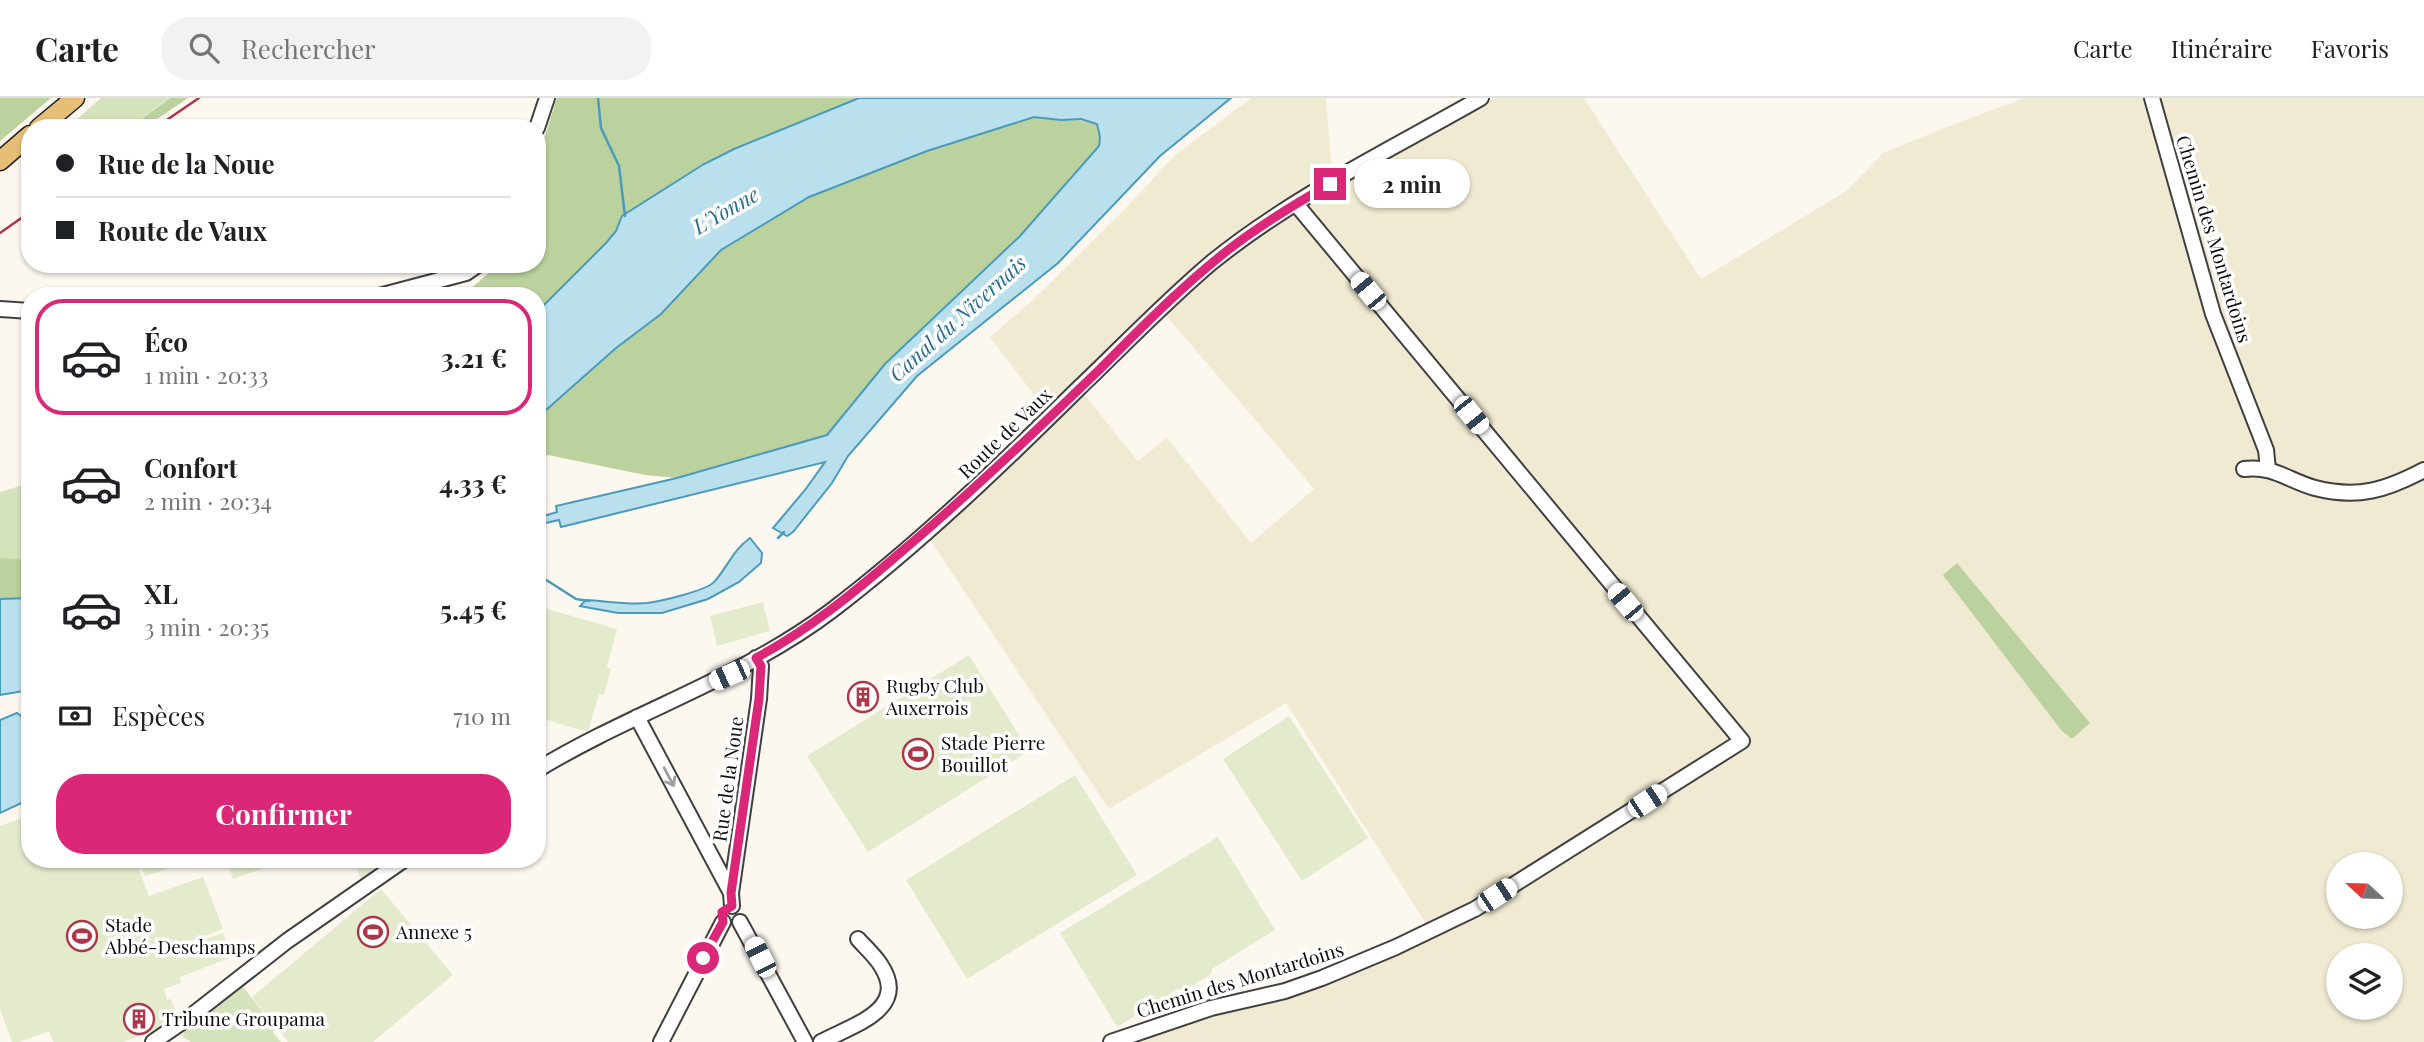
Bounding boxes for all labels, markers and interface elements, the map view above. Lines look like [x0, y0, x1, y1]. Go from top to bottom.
search box [161, 17, 651, 80]
text: Carte [35, 26, 119, 70]
icon: search [185, 29, 223, 67]
text: Rechercher [241, 31, 376, 66]
text: Carte [2073, 32, 2133, 64]
text: Itinéraire [2171, 32, 2273, 64]
text: Favoris [2311, 32, 2389, 64]
street label: Chemin des Montardoins [2171, 132, 2259, 345]
text: Rue de la Noue [98, 146, 275, 181]
callout: 2 min [1354, 160, 1470, 208]
route end [1314, 168, 1346, 200]
text: 2 min [1382, 168, 1442, 199]
water label: L'Yonne [686, 179, 763, 240]
text: Route de Vaux [98, 213, 267, 248]
water label: Canal du Nivernais [882, 248, 1031, 387]
car [1347, 268, 1390, 314]
text: Éco [144, 324, 188, 359]
icon: car [60, 326, 123, 389]
text: 3.21 € [441, 340, 507, 375]
text: 1 min · 20:33 [144, 359, 268, 390]
street label: Route de Vaux [952, 381, 1057, 484]
car [1450, 392, 1493, 438]
text: Confort [144, 450, 238, 485]
icon: car [60, 452, 123, 515]
text: 4.33 € [439, 466, 507, 501]
text: 2 min · 20:34 [144, 485, 272, 516]
text: XL [144, 576, 178, 611]
icon: car [60, 578, 123, 641]
car [1604, 579, 1647, 625]
text: 5.45 € [440, 592, 507, 627]
text: 3 min · 20:35 [144, 611, 269, 642]
car [706, 657, 753, 693]
place label: Rugby Club Auxerrois [885, 672, 984, 720]
building icon: Rugby Club Auxerrois [846, 680, 880, 714]
icon: cash [56, 697, 94, 735]
text: Espèces [112, 698, 205, 733]
text: 710 m [453, 700, 511, 731]
street label: Rue de la Noue [705, 715, 749, 843]
place label: Stade Pierre Bouillot [941, 729, 1045, 777]
sports icon: Stade Pierre Bouillot [901, 737, 935, 771]
one-way arrow [663, 766, 676, 787]
button: Confirmer [56, 774, 511, 854]
car [1624, 781, 1671, 821]
north arrow [2326, 852, 2403, 929]
map controls [2326, 852, 2403, 1020]
car [1474, 875, 1521, 915]
place label: Stade Abbé-Deschamps [104, 911, 256, 959]
sports icon: Annexe 5 [356, 915, 390, 949]
place label: Annexe 5 [395, 918, 472, 944]
sports icon: Stade Abbé-Deschamps [65, 919, 99, 953]
car [742, 934, 779, 980]
street label: Chemin des Montardoins [1133, 935, 1346, 1023]
route start [687, 942, 719, 974]
button: layers [2326, 943, 2403, 1020]
building icon: Tribune Groupama [122, 1002, 156, 1036]
place label: Tribune Groupama [162, 1005, 326, 1031]

